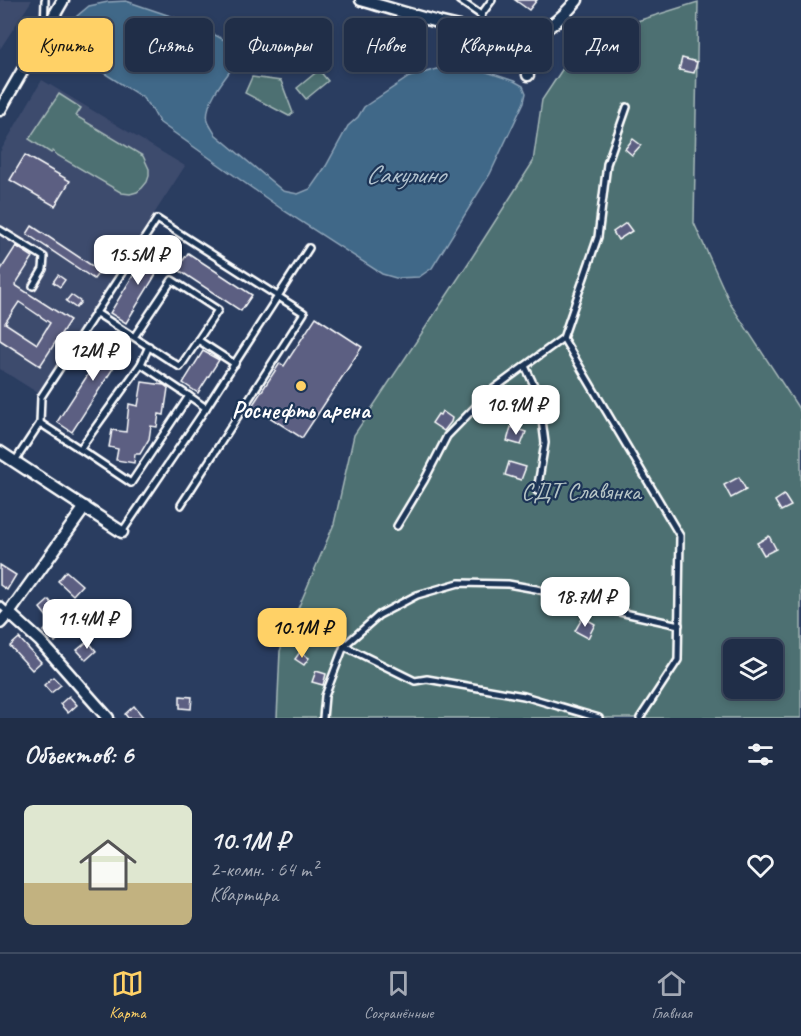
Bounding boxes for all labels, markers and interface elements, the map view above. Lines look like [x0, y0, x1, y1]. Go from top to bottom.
chip: Купить [18, 18, 113, 72]
chip: Снять [125, 18, 213, 72]
chip: Фильтры [225, 18, 332, 72]
chip: Новое [344, 18, 426, 72]
chip: Квартира [438, 18, 552, 72]
chip: Дом [564, 18, 639, 72]
water label: Сакулино [365, 158, 448, 191]
pin: 15.5M ₽ [83, 235, 193, 286]
text: 15.5M ₽ [108, 242, 168, 267]
pin: 12M ₽ [51, 331, 135, 382]
text: 12M ₽ [69, 338, 117, 363]
marker: Роснефть арена [294, 379, 308, 393]
pin: 10.9M ₽ [461, 385, 571, 436]
text: 10.9M ₽ [486, 392, 546, 417]
place label: Роснефть арена [232, 395, 372, 425]
park label: СДТ Славянка [521, 476, 643, 506]
pin: 18.7M ₽ [530, 577, 640, 628]
text: 18.7M ₽ [555, 584, 615, 609]
pin: 11.4M ₽ [32, 599, 142, 650]
text: 11.4M ₽ [57, 606, 117, 631]
pin: 10.1M ₽ [247, 608, 357, 659]
text: 10.1M ₽ [272, 615, 332, 640]
map controls [723, 639, 783, 699]
button: layers [723, 639, 783, 699]
text: Объектов: 6 [24, 738, 133, 771]
icon: filters [744, 738, 777, 771]
text: 10.1M ₽ [210, 824, 289, 857]
icon: home [72, 829, 144, 901]
icon: heart [744, 849, 777, 882]
text: 2-комн. · 64 m² [210, 857, 318, 882]
text: Квартира [210, 882, 278, 907]
tab: Карта [109, 967, 146, 1023]
tab: Сохранённые [364, 967, 433, 1023]
tab: Главная [652, 967, 692, 1023]

